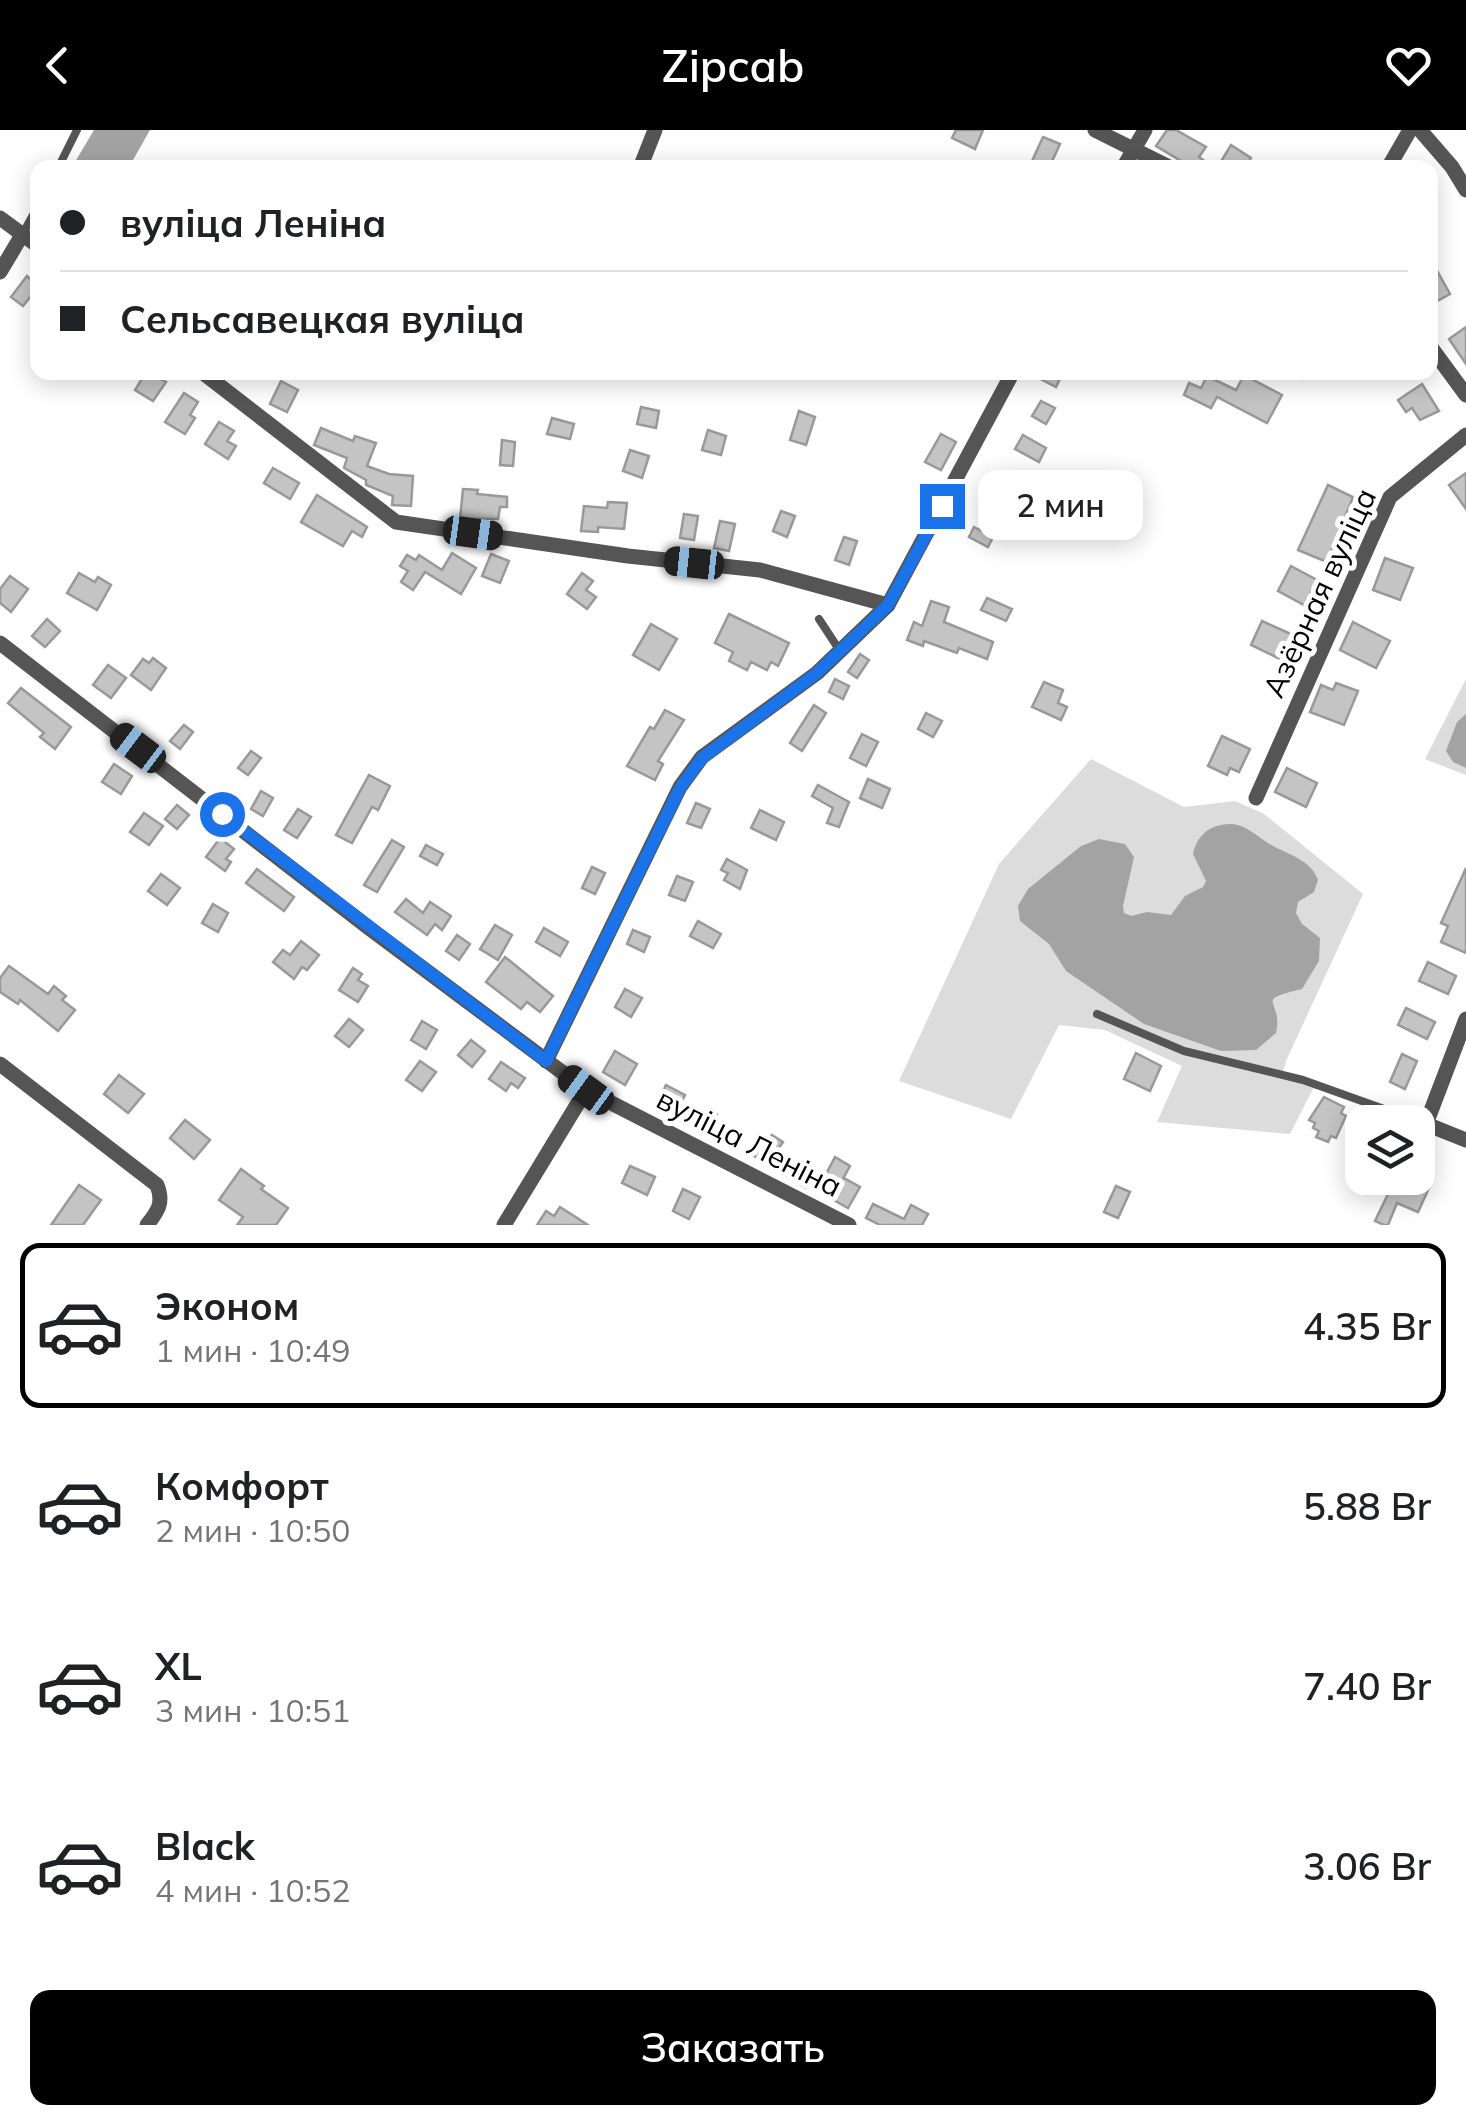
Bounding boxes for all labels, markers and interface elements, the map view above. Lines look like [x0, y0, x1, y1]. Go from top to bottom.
text: Zipcab [662, 37, 804, 93]
icon: back [30, 38, 85, 93]
icon: heart [1381, 38, 1436, 93]
text: вуліца Леніна [120, 199, 386, 247]
text: Сельсавецкая вуліца [120, 295, 525, 343]
callout: 2 мин [977, 471, 1142, 541]
street label: Азёрная вуліца [1254, 482, 1384, 703]
route end [920, 484, 965, 529]
text: 2 мин [1016, 485, 1105, 525]
car [441, 514, 505, 552]
car [663, 545, 725, 581]
car [105, 718, 171, 778]
route start [200, 792, 245, 837]
car [553, 1060, 619, 1120]
street label: вуліца Леніна [651, 1079, 848, 1205]
map controls [1345, 1105, 1435, 1195]
button: layers [1345, 1105, 1435, 1195]
icon: car [35, 1281, 125, 1371]
text: Эконом [155, 1282, 299, 1330]
text: 4.35 Br [1303, 1302, 1431, 1350]
text: 1 мин · 10:49 [155, 1330, 350, 1370]
icon: car [35, 1461, 125, 1551]
text: Комфорт [155, 1462, 329, 1510]
text: 5.88 Br [1303, 1482, 1431, 1530]
text: 2 мин · 10:50 [155, 1510, 350, 1550]
icon: car [35, 1641, 125, 1731]
text: XL [155, 1642, 202, 1690]
text: 7.40 Br [1303, 1662, 1431, 1710]
text: 3 мин · 10:51 [155, 1690, 350, 1730]
icon: car [35, 1821, 125, 1911]
text: Black [155, 1822, 255, 1870]
text: 3.06 Br [1303, 1842, 1431, 1890]
text: 4 мин · 10:52 [155, 1870, 350, 1910]
button: Заказать [30, 1990, 1436, 2105]

